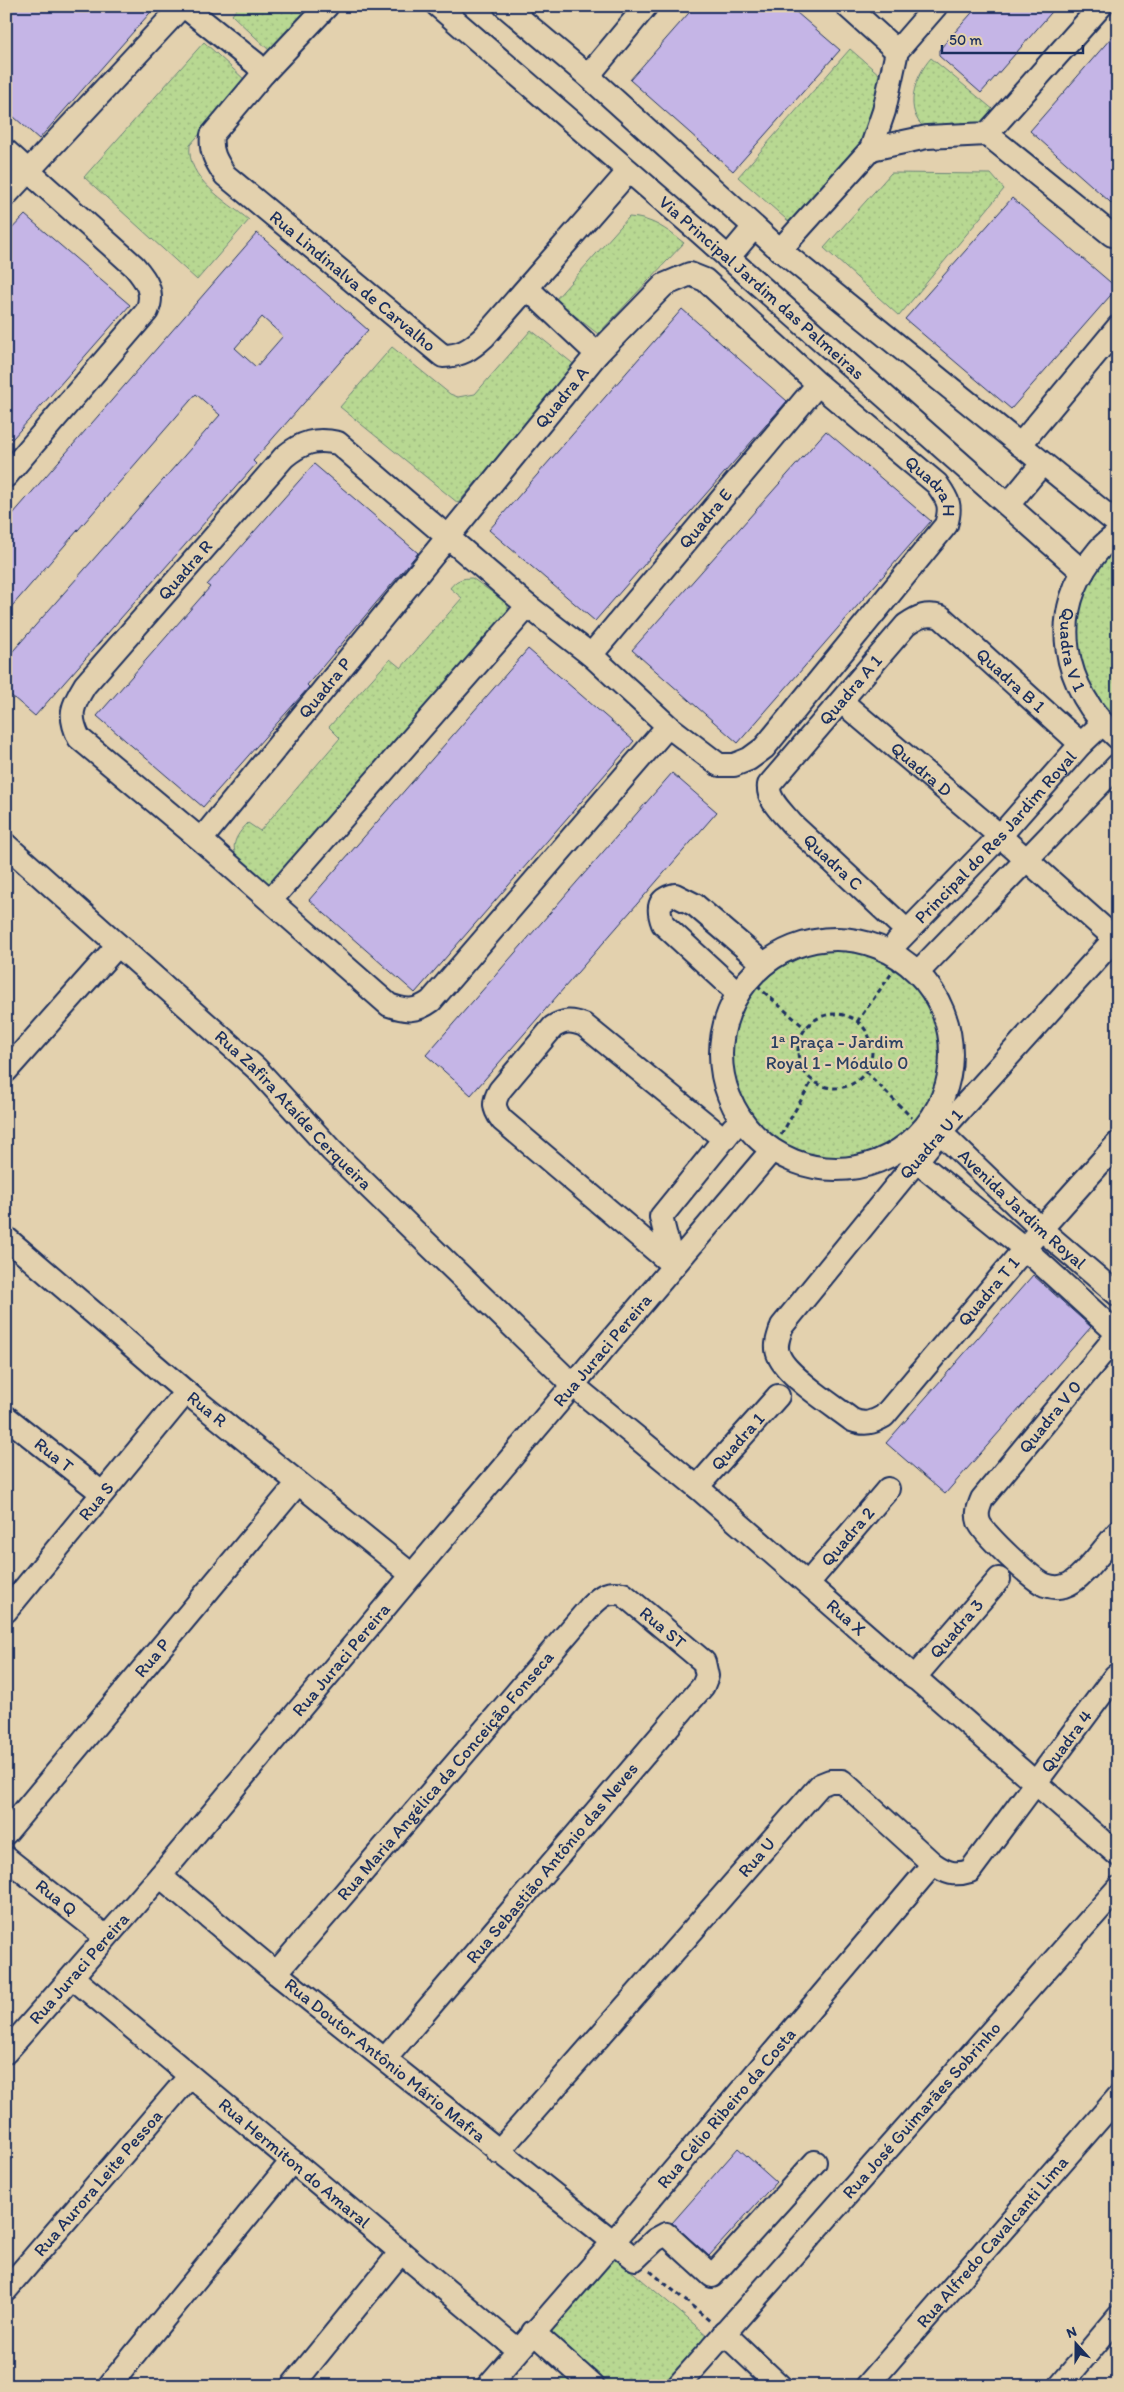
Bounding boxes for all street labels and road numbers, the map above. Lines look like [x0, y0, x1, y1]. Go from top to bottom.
street label: Via Principal Jardim das Palmeiras [654, 191, 869, 384]
street label: Rua Lindinalva de Carvalho [265, 206, 440, 356]
street label: Quadra A [530, 362, 594, 433]
street label: Quadra H [900, 451, 960, 517]
street label: Quadra E [674, 484, 737, 553]
street label: Quadra R [153, 535, 217, 605]
street label: Quadra V 1 [1055, 606, 1091, 695]
street label: Quadra B 1 [971, 643, 1050, 717]
street label: Quadra A 1 [814, 650, 887, 730]
street label: Quadra P [293, 653, 356, 723]
street label: Quadra D [886, 737, 957, 802]
street label: Principal do Res Jardim Royal [910, 746, 1081, 928]
street label: Quadra C [799, 829, 867, 895]
street label: Rua Zafira Ataíde Cerqueira [210, 1025, 376, 1195]
street label: Quadra U 1 [894, 1104, 968, 1184]
street label: Avenida Jardim Royal [953, 1144, 1091, 1274]
street label: Quadra T 1 [953, 1252, 1024, 1331]
street label: Rua Juraci Pereira [548, 1289, 657, 1411]
street label: Quadra V 0 [1014, 1376, 1086, 1458]
street label: Rua R [183, 1386, 231, 1432]
street label: Quadra 1 [706, 1408, 769, 1475]
street label: Rua T [30, 1433, 78, 1477]
street label: Rua S [74, 1477, 119, 1525]
street label: Quadra 2 [816, 1502, 879, 1571]
street label: Rua X [822, 1594, 870, 1640]
street label: Quadra 3 [925, 1594, 988, 1663]
street label: Rua Juraci Pereira [287, 1598, 395, 1721]
street label: Rua ST [635, 1602, 691, 1653]
street label: Rua P [130, 1634, 175, 1682]
street label: Rua Maria Angélica da Conceição Fonseca [332, 1646, 559, 1905]
street label: Quadra 4 [1036, 1706, 1097, 1777]
street label: Rua Sebastião Antônio das Neves [461, 1758, 643, 1968]
street label: Rua U [733, 1833, 780, 1882]
street label: Rua Q [31, 1875, 81, 1921]
street label: Rua Juraci Pereira [24, 1908, 134, 2029]
street label: Rua Doutor Antônio Mário Mafra [280, 1973, 491, 2147]
street label: Rua José Guimarães Sobrinho [838, 2017, 1006, 2203]
street label: Rua Célio Ribeiro da Costa [652, 2023, 801, 2193]
street label: Rua Hermiton do Amaral [214, 2093, 375, 2233]
street label: Rua Aurora Leite Pessoa [29, 2105, 167, 2261]
street label: Rua Alfredo Cavalcanti Lima [912, 2151, 1073, 2332]

